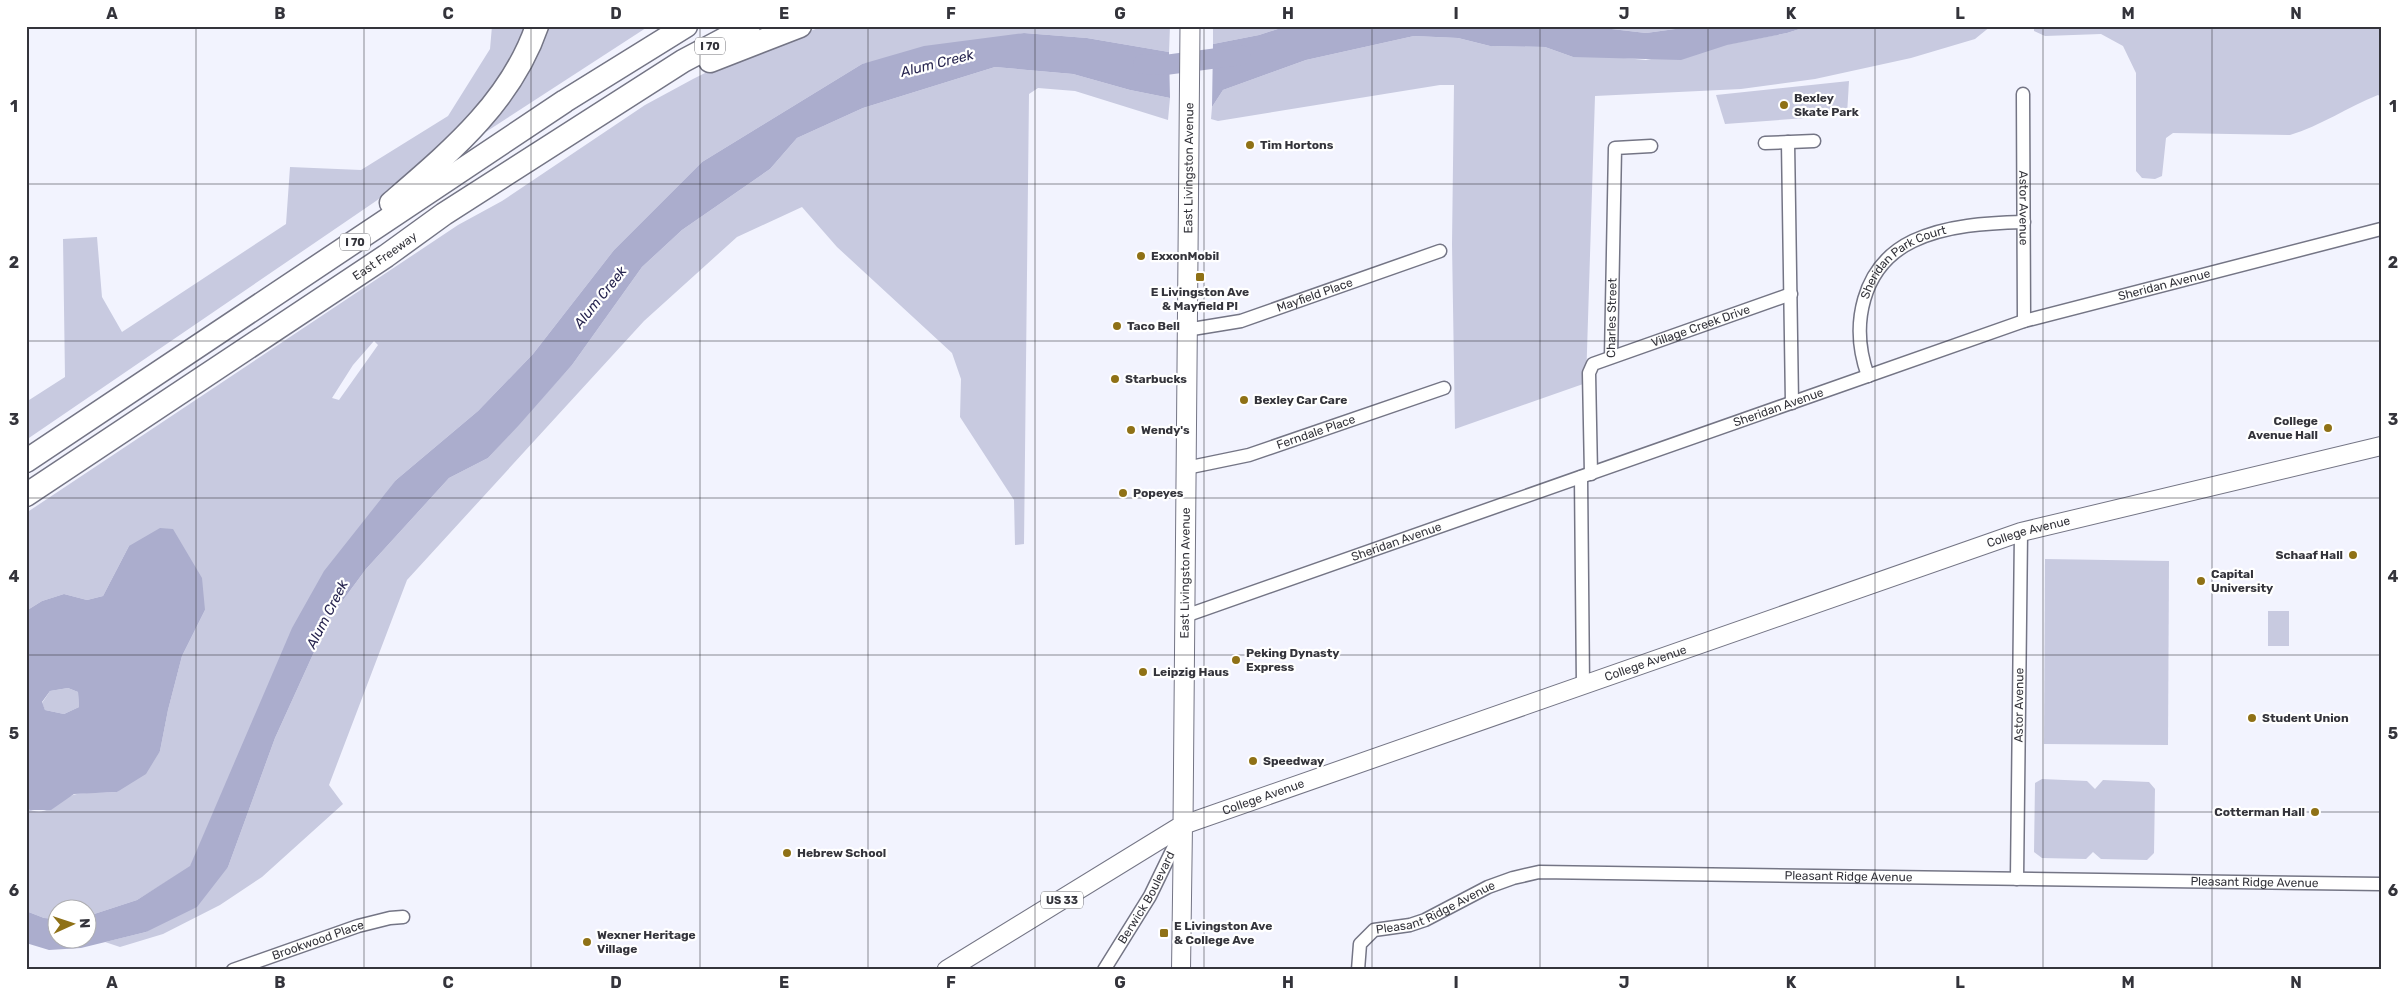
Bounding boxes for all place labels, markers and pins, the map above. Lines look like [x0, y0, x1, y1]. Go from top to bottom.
place label: Bexley Skate Park [1794, 91, 1859, 119]
marker: Bexley Skate Park [1778, 99, 1790, 111]
place label: Tim Hortons [1260, 138, 1334, 152]
marker: Tim Hortons [1244, 139, 1256, 151]
place label: ExxonMobil [1151, 249, 1219, 263]
marker: ExxonMobil [1135, 250, 1147, 262]
marker: E Livingston Ave & Mayfield Pl [1194, 271, 1206, 283]
place label: E Livingston Ave & Mayfield Pl [1151, 285, 1249, 313]
place label: Taco Bell [1127, 319, 1180, 333]
marker: Taco Bell [1111, 320, 1123, 332]
place label: Starbucks [1125, 372, 1187, 386]
marker: Starbucks [1109, 373, 1121, 385]
place label: Bexley Car Care [1254, 393, 1347, 407]
marker: Bexley Car Care [1238, 394, 1250, 406]
place label: College Avenue Hall [2248, 414, 2318, 442]
marker: College Avenue Hall [2322, 422, 2334, 434]
place label: Wendy's [1141, 423, 1190, 437]
marker: Wendy's [1125, 424, 1137, 436]
place label: Popeyes [1133, 486, 1184, 500]
marker: Popeyes [1117, 487, 1129, 499]
place label: Schaaf Hall [2276, 548, 2343, 562]
marker: Schaaf Hall [2347, 549, 2359, 561]
place label: Capital University [2211, 567, 2273, 595]
marker: Capital University [2195, 575, 2207, 587]
place label: Peking Dynasty Express [1246, 646, 1339, 674]
marker: Peking Dynasty Express [1230, 654, 1242, 666]
place label: Leipzig Haus [1153, 665, 1229, 679]
marker: Leipzig Haus [1137, 666, 1149, 678]
place label: Student Union [2262, 711, 2349, 725]
marker: Student Union [2246, 712, 2258, 724]
place label: Speedway [1263, 754, 1324, 768]
marker: Speedway [1247, 755, 1259, 767]
place label: Cotterman Hall [2214, 805, 2305, 819]
marker: Cotterman Hall [2309, 806, 2321, 818]
place label: Hebrew School [797, 846, 886, 860]
marker: Hebrew School [781, 847, 793, 859]
place label: E Livingston Ave & College Ave [1174, 919, 1272, 947]
marker: E Livingston Ave & College Ave [1158, 927, 1170, 939]
place label: Wexner Heritage Village [597, 928, 696, 956]
marker: Wexner Heritage Village [581, 936, 593, 948]

